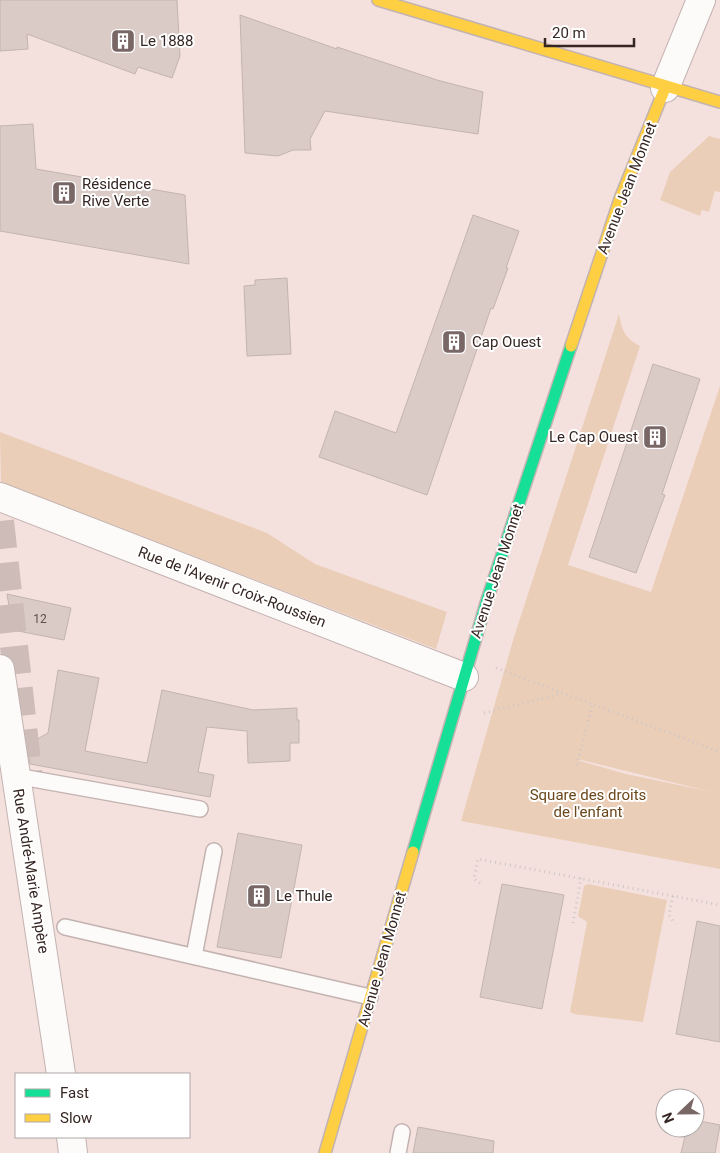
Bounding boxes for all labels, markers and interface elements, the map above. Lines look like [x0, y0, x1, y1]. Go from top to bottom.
scale bar [545, 15, 634, 47]
text: 20 m [552, 24, 586, 42]
building icon: Le 1888 [110, 28, 136, 54]
place label: Le 1888 [140, 32, 193, 50]
street label: Avenue Jean Monnet [593, 119, 661, 257]
place label: Résidence Rive Verte [82, 175, 151, 210]
building icon: Résidence Rive Verte [51, 180, 77, 206]
building icon: Cap Ouest [441, 329, 467, 355]
place label: Cap Ouest [472, 333, 541, 351]
building icon: Le Cap Ouest [642, 424, 668, 450]
place label: Le Cap Ouest [549, 428, 638, 446]
street label: Avenue Jean Monnet [467, 501, 527, 640]
street label: Rue de l'Avenir Croix-Roussien [135, 543, 329, 631]
house number: 12 [33, 612, 47, 626]
park label: Square des droits de l'enfant [530, 786, 646, 821]
street label: Rue André-Marie Ampère [9, 787, 53, 955]
building icon: Le Thule [246, 883, 272, 909]
place label: Le Thule [276, 887, 333, 905]
street label: Avenue Jean Monnet [354, 889, 410, 1029]
legend [15, 1073, 190, 1138]
text: Fast [60, 1084, 89, 1102]
north arrow [655, 1088, 705, 1138]
text: Slow [60, 1109, 92, 1127]
text: N [659, 1110, 677, 1125]

